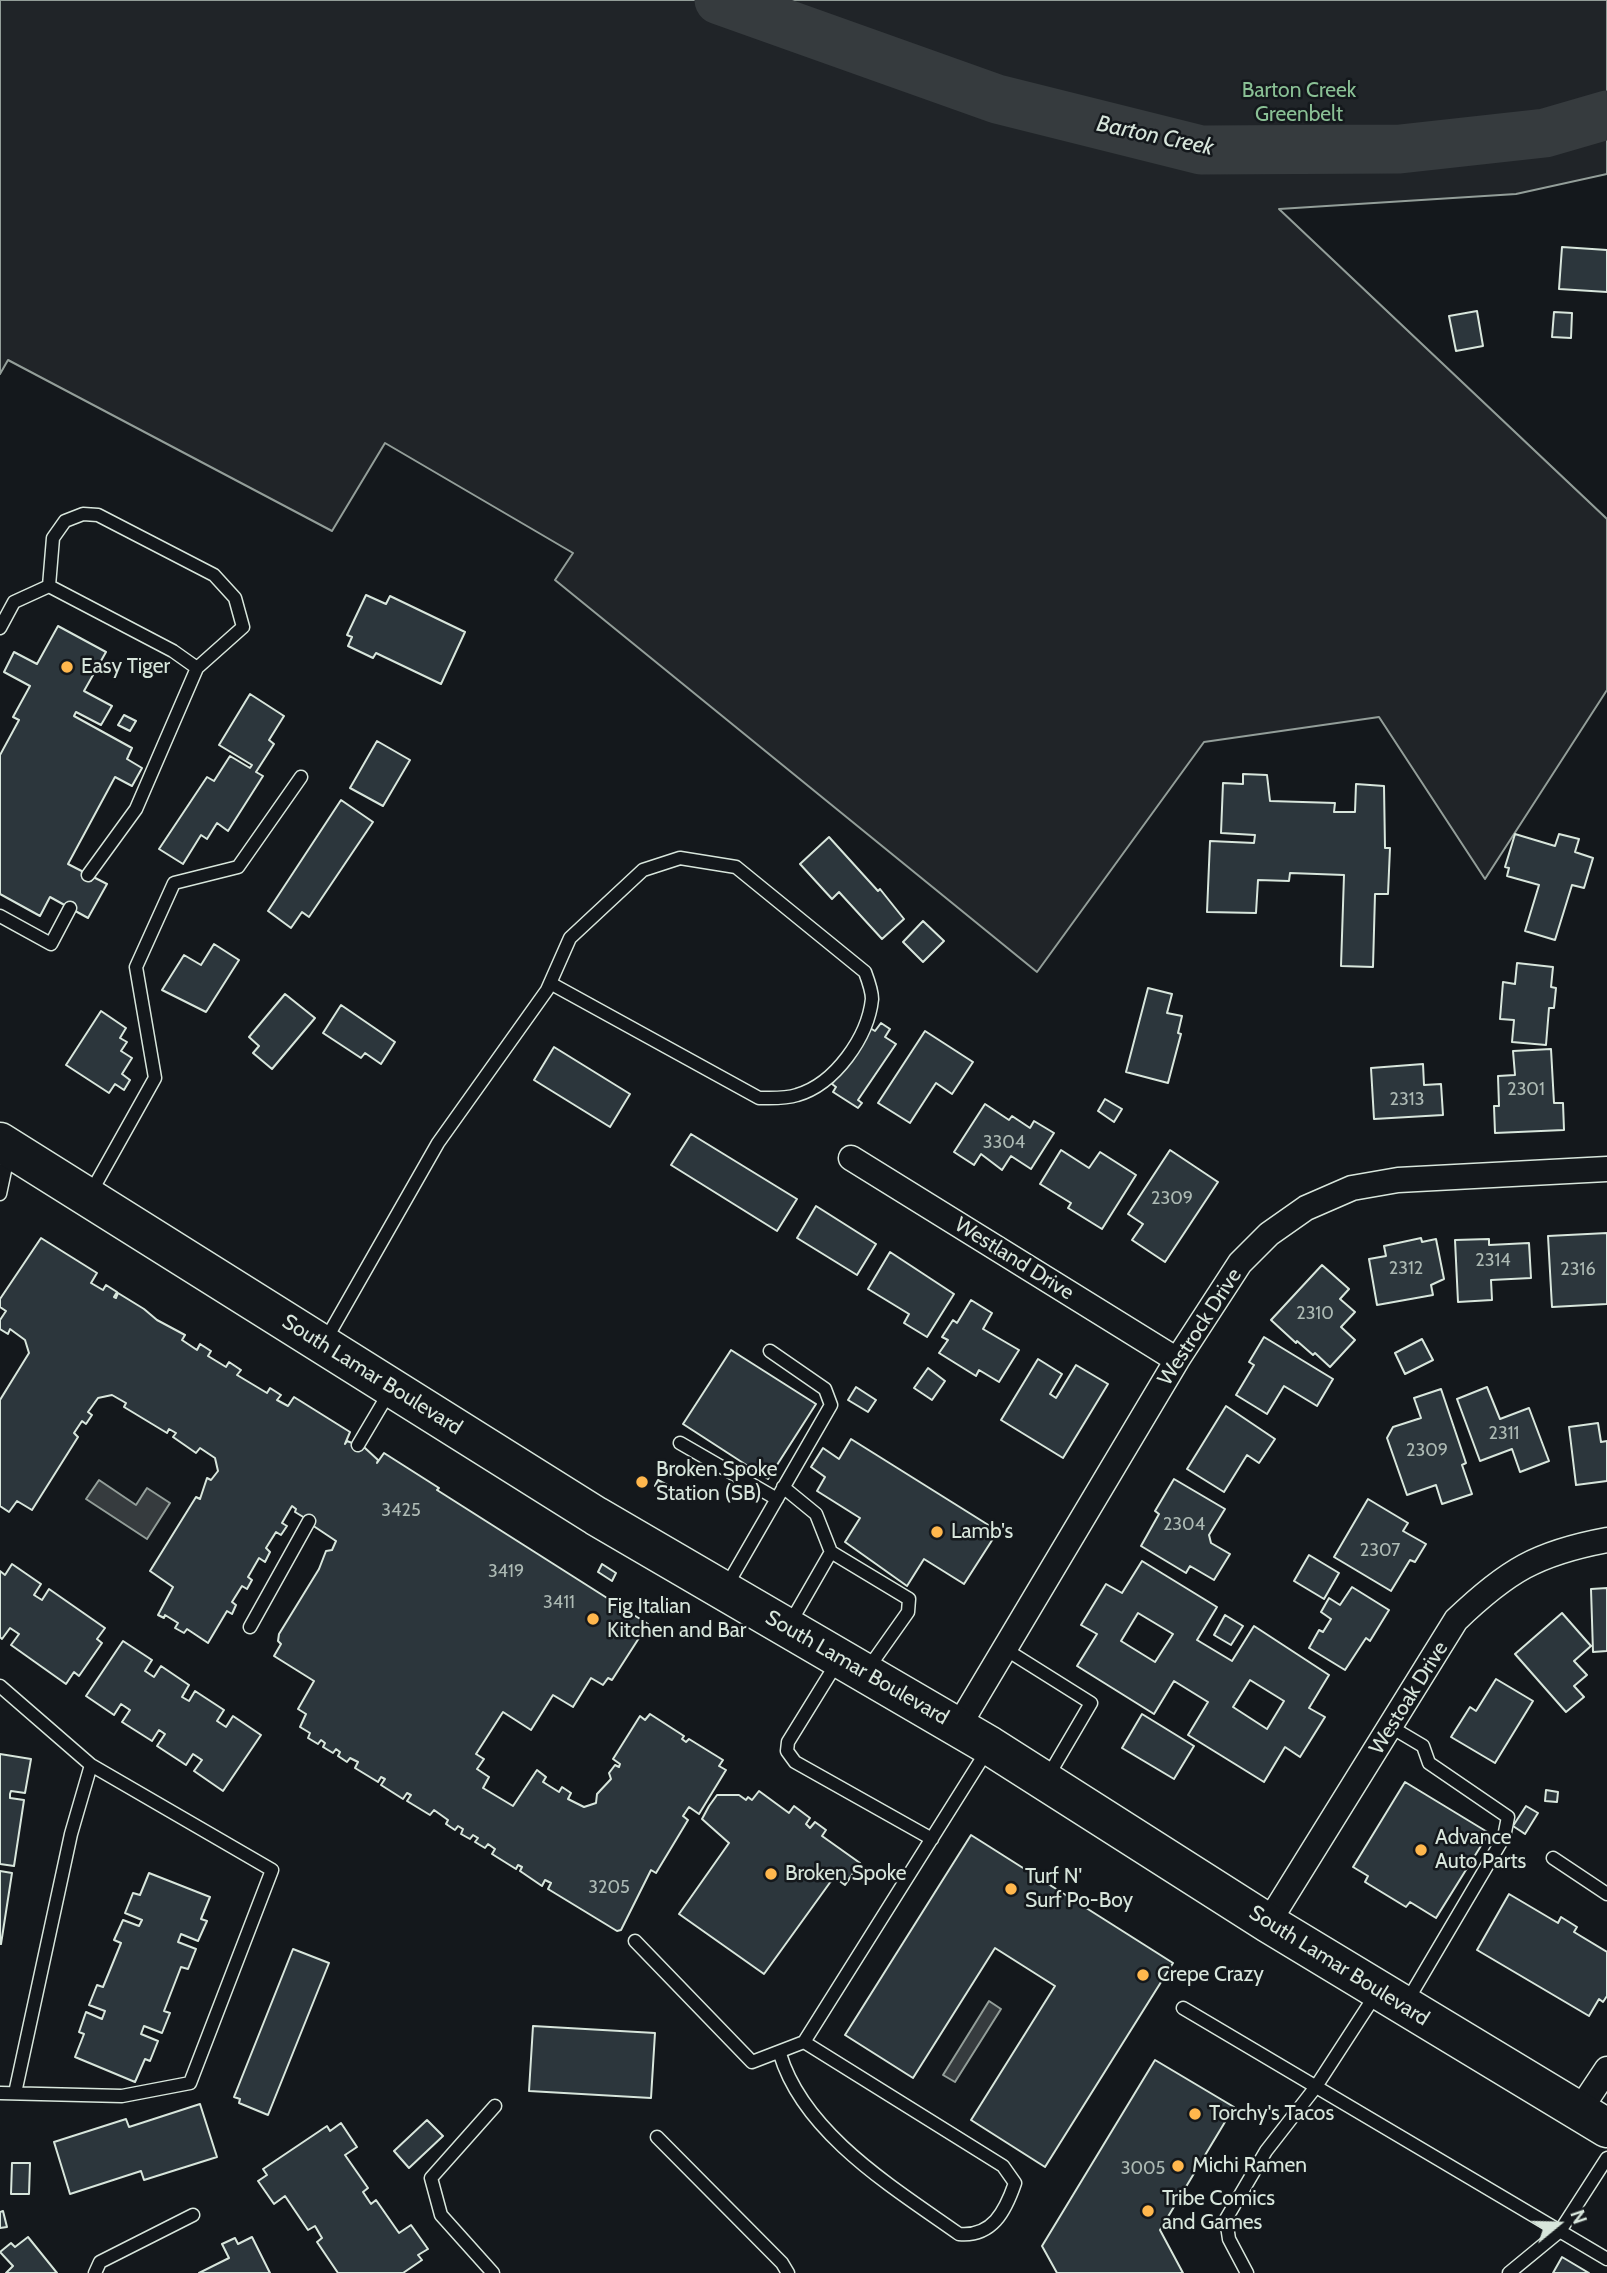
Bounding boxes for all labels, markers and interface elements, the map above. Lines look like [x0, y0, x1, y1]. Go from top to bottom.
park label: Barton Creek Greenbelt [1242, 78, 1356, 128]
water label: Barton Creek [1094, 110, 1216, 162]
place label: Easy Tiger [81, 654, 170, 680]
marker: Easy Tiger [59, 659, 75, 675]
house number: 2301 [1507, 1079, 1545, 1101]
house number: 2313 [1390, 1089, 1424, 1111]
house number: 3304 [983, 1132, 1025, 1154]
house number: 2309 [1151, 1188, 1193, 1210]
street label: Westland Drive [950, 1212, 1078, 1306]
house number: 2314 [1475, 1250, 1511, 1272]
house number: 2312 [1389, 1258, 1423, 1280]
house number: 2316 [1560, 1259, 1596, 1281]
street label: Westrock Drive [1153, 1264, 1247, 1390]
house number: 2310 [1296, 1303, 1334, 1325]
street label: South Lamar Boulevard [277, 1309, 467, 1441]
house number: 2311 [1489, 1423, 1519, 1445]
house number: 2309 [1406, 1440, 1448, 1462]
place label: Broken Spoke Station (SB) [656, 1457, 778, 1507]
marker: Broken Spoke Station (SB) [634, 1474, 650, 1490]
house number: 3425 [381, 1500, 421, 1522]
house number: 2304 [1163, 1514, 1205, 1536]
place label: Lamb's [951, 1519, 1013, 1545]
marker: Lamb's [929, 1524, 945, 1540]
house number: 2307 [1360, 1540, 1400, 1562]
house number: 3419 [488, 1561, 524, 1583]
house number: 3411 [543, 1592, 575, 1614]
place label: Fig Italian Kitchen and Bar [607, 1594, 746, 1644]
street label: South Lamar Boulevard [761, 1605, 953, 1731]
marker: Fig Italian Kitchen and Bar [585, 1611, 601, 1627]
street label: Westoak Drive [1364, 1637, 1454, 1759]
place label: Advance Auto Parts [1435, 1825, 1526, 1875]
marker: Advance Auto Parts [1413, 1842, 1429, 1858]
place label: Broken Spoke [785, 1861, 907, 1887]
place label: Turf N' Surf Po-Boy [1025, 1864, 1133, 1914]
marker: Broken Spoke [763, 1866, 779, 1882]
house number: 3205 [588, 1877, 630, 1899]
marker: Turf N' Surf Po-Boy [1003, 1881, 1019, 1897]
street label: South Lamar Boulevard [1244, 1900, 1434, 2032]
place label: Crepe Crazy [1157, 1962, 1264, 1988]
marker: Crepe Crazy [1135, 1967, 1151, 1983]
place label: Torchy's Tacos [1209, 2101, 1334, 2127]
marker: Torchy's Tacos [1187, 2106, 1203, 2122]
place label: Michi Ramen [1192, 2153, 1307, 2179]
house number: 3005 [1121, 2158, 1165, 2180]
marker: Michi Ramen [1170, 2158, 1186, 2174]
place label: Tribe Comics and Games [1162, 2186, 1275, 2236]
north arrow [1523, 2189, 1593, 2259]
marker: Tribe Comics and Games [1140, 2203, 1156, 2219]
text: N [1565, 2207, 1591, 2227]

